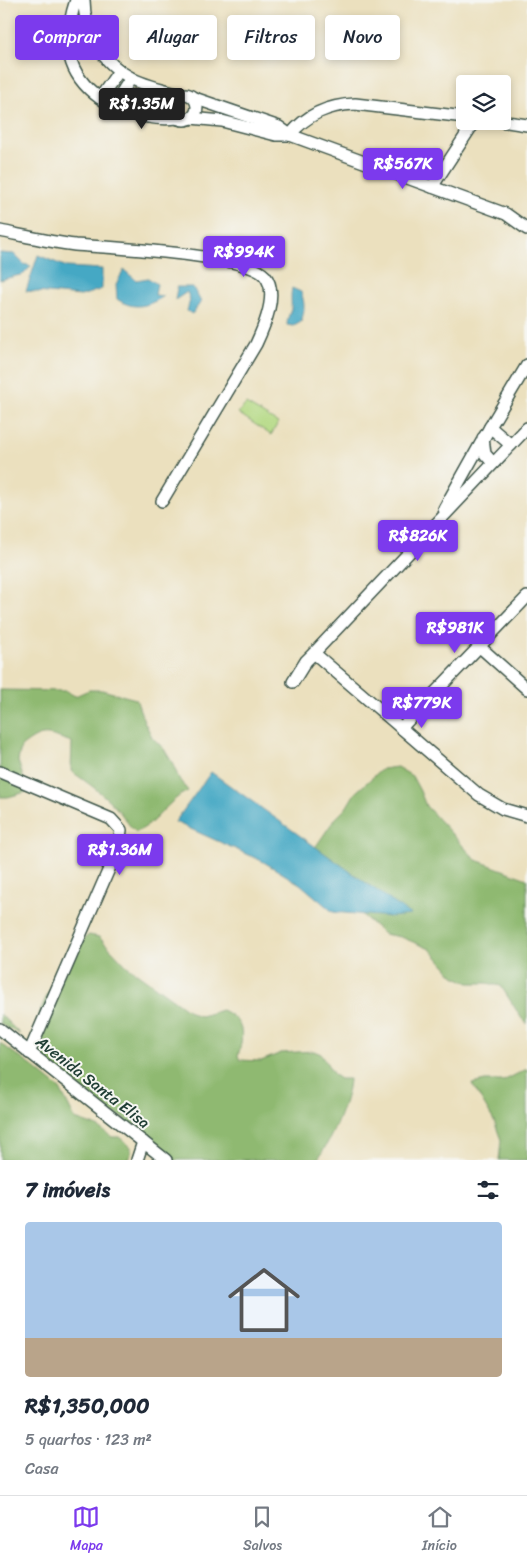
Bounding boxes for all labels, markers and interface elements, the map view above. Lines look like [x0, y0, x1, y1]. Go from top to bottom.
chip: Comprar [15, 15, 119, 60]
chip: Alugar [129, 15, 217, 60]
chip: Filtros [227, 15, 315, 60]
chip: Novo [325, 15, 400, 60]
map controls [456, 75, 511, 130]
button: layers [456, 75, 511, 130]
pin: R$1.35M [96, 88, 188, 130]
text: R$1.35M [110, 89, 174, 118]
pin: R$567K [362, 148, 444, 190]
text: R$567K [374, 149, 432, 178]
pin: R$994K [203, 236, 285, 278]
text: R$994K [214, 237, 274, 266]
pin: R$826K [377, 520, 459, 562]
text: R$826K [389, 521, 447, 550]
pin: R$981K [414, 612, 496, 654]
text: R$981K [427, 613, 483, 642]
pin: R$779K [381, 686, 463, 729]
text: R$779K [393, 688, 451, 717]
pin: R$1.36M [74, 834, 166, 876]
text: R$1.36M [88, 835, 152, 864]
street label: Avenida Santa Elisa [29, 1027, 157, 1136]
text: 7 imóveis [25, 1171, 110, 1209]
icon: filters [474, 1176, 502, 1204]
icon: home [219, 1255, 309, 1345]
text: R$1,350,000 [25, 1387, 150, 1425]
text: 5 quartos · 123 m² [25, 1425, 152, 1454]
text: Casa [25, 1454, 58, 1483]
tab: Mapa [70, 1503, 103, 1558]
tab: Salvos [243, 1503, 282, 1558]
tab: Início [422, 1503, 457, 1558]

